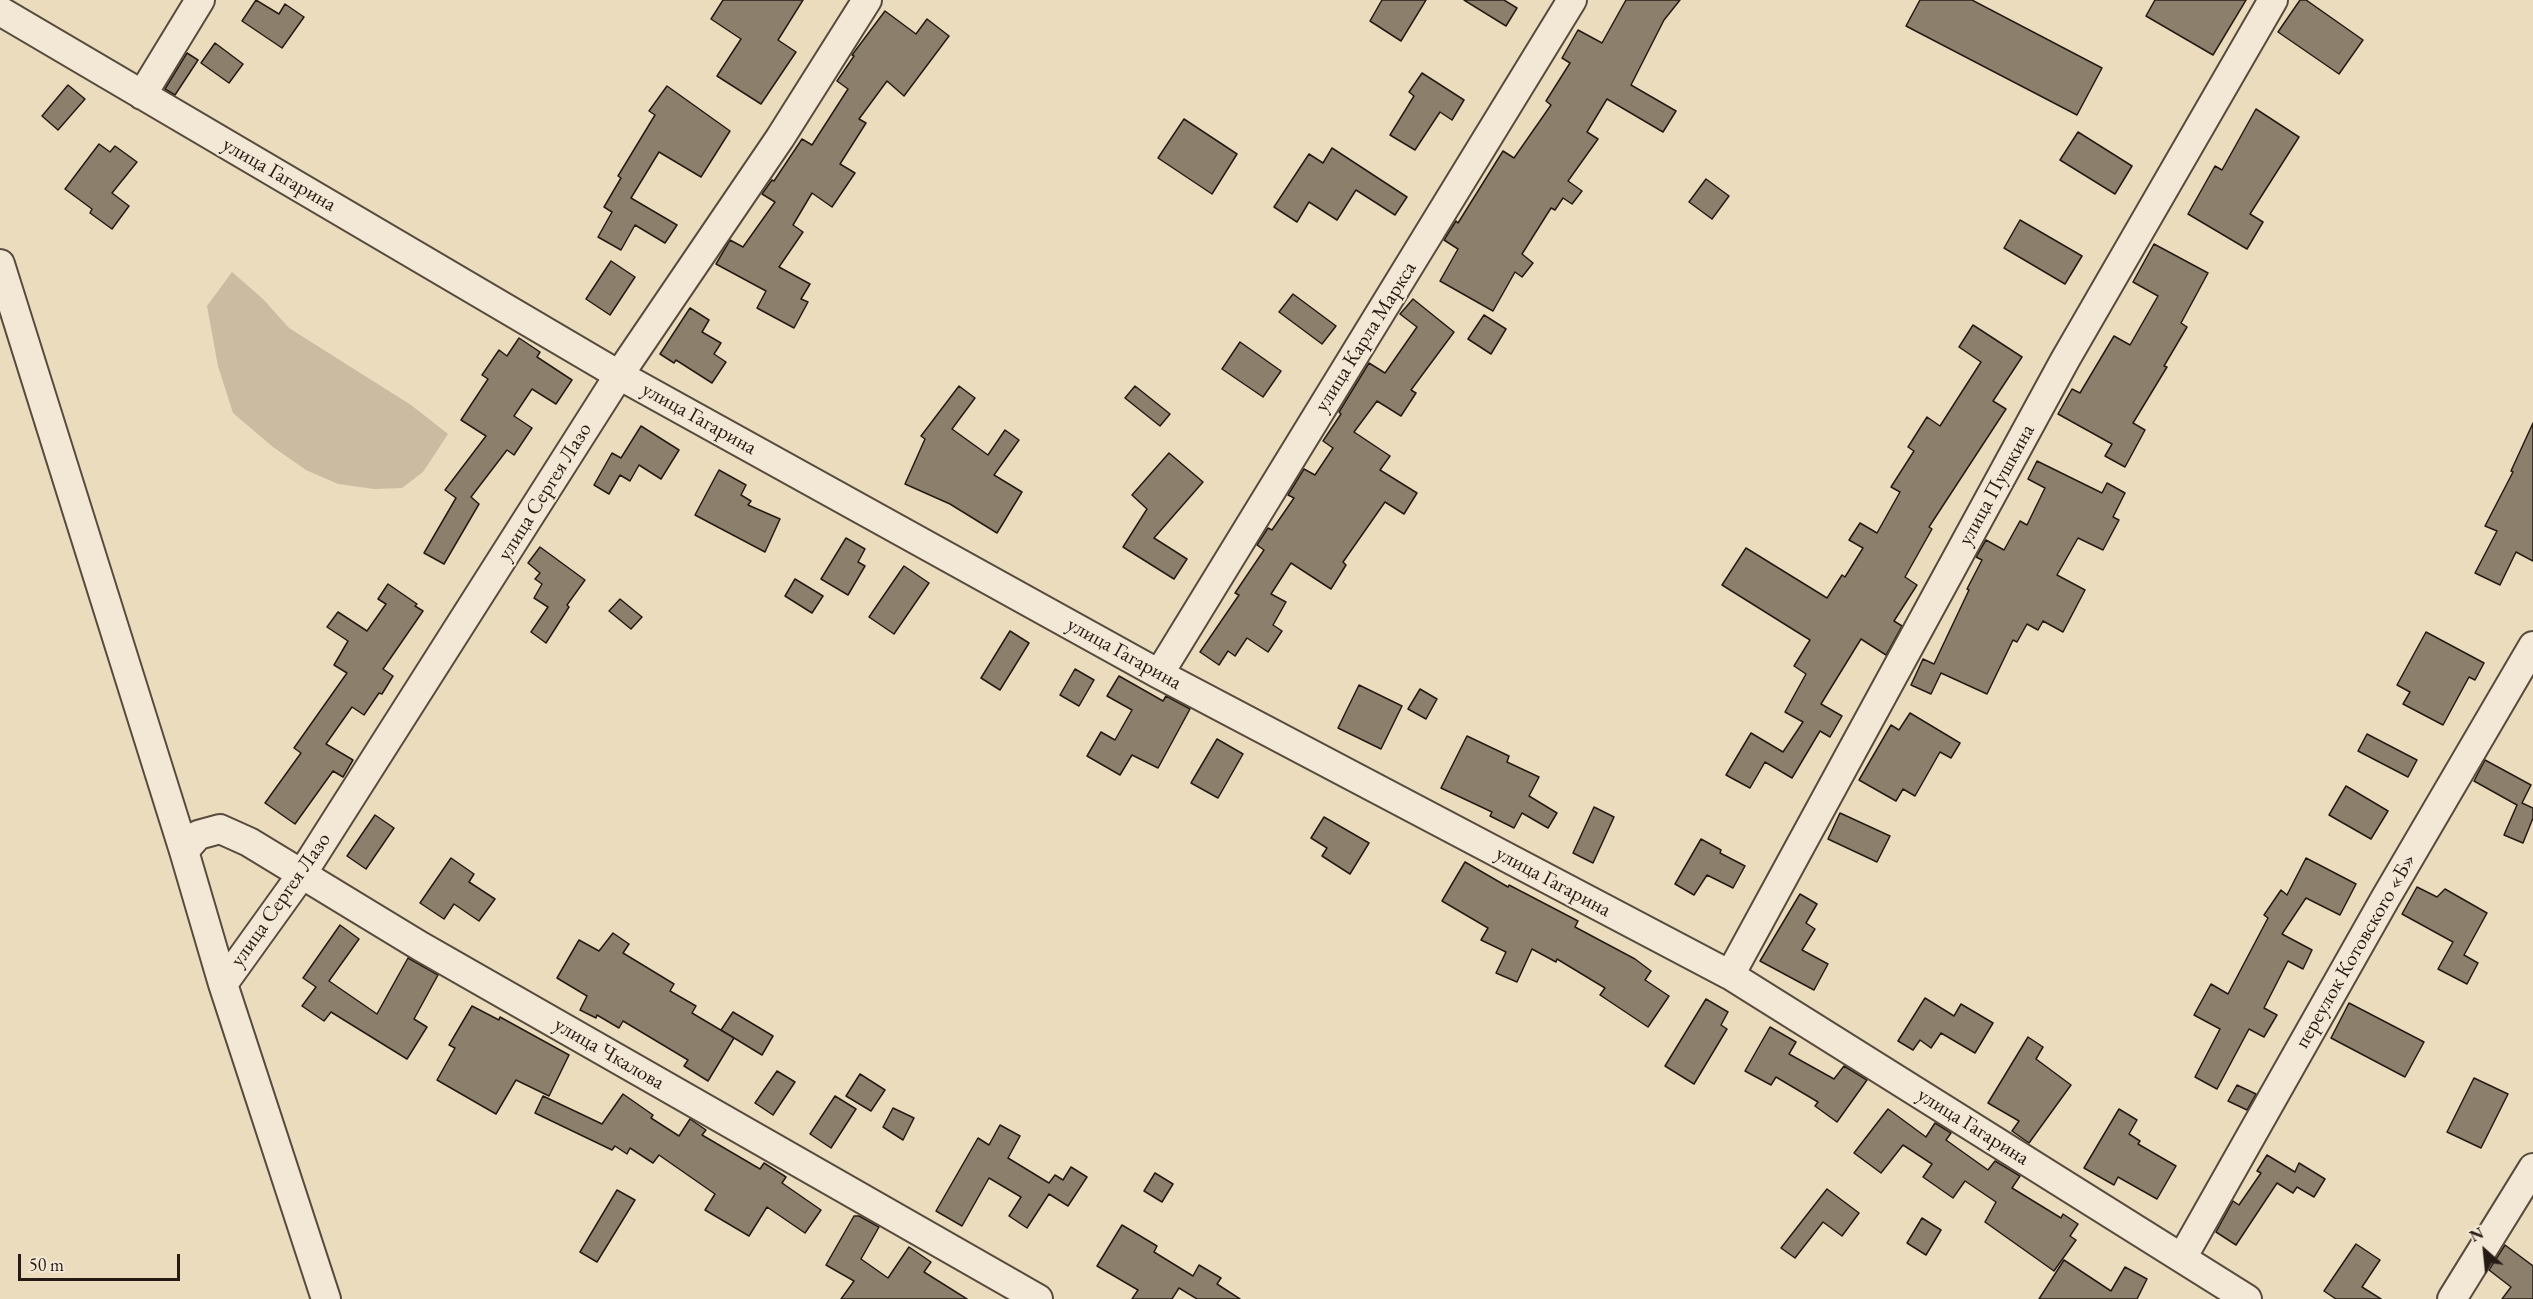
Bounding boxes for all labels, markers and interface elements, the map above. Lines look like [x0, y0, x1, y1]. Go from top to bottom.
street label: улица Гагарина [218, 132, 340, 218]
street label: улица Карла Маркса [1310, 257, 1422, 417]
street label: улица Гагарина [637, 377, 761, 461]
street label: улица Сергея Лазо [492, 418, 598, 566]
street label: улица Пушкина [1953, 420, 2041, 550]
street label: улица Гагарина [1062, 612, 1186, 696]
street label: улица Сергея Лазо [225, 828, 337, 972]
street label: улица Гагарина [1491, 841, 1615, 923]
street label: переулок Котовского «Б» [2290, 849, 2422, 1053]
street label: улица Чкалова [549, 1012, 669, 1096]
street label: улица Гагарина [1912, 1083, 2034, 1171]
north arrow [2455, 1221, 2515, 1281]
text: N [2466, 1222, 2487, 1247]
scale bar [21, 1242, 183, 1280]
text: 50 m [29, 1253, 64, 1276]

